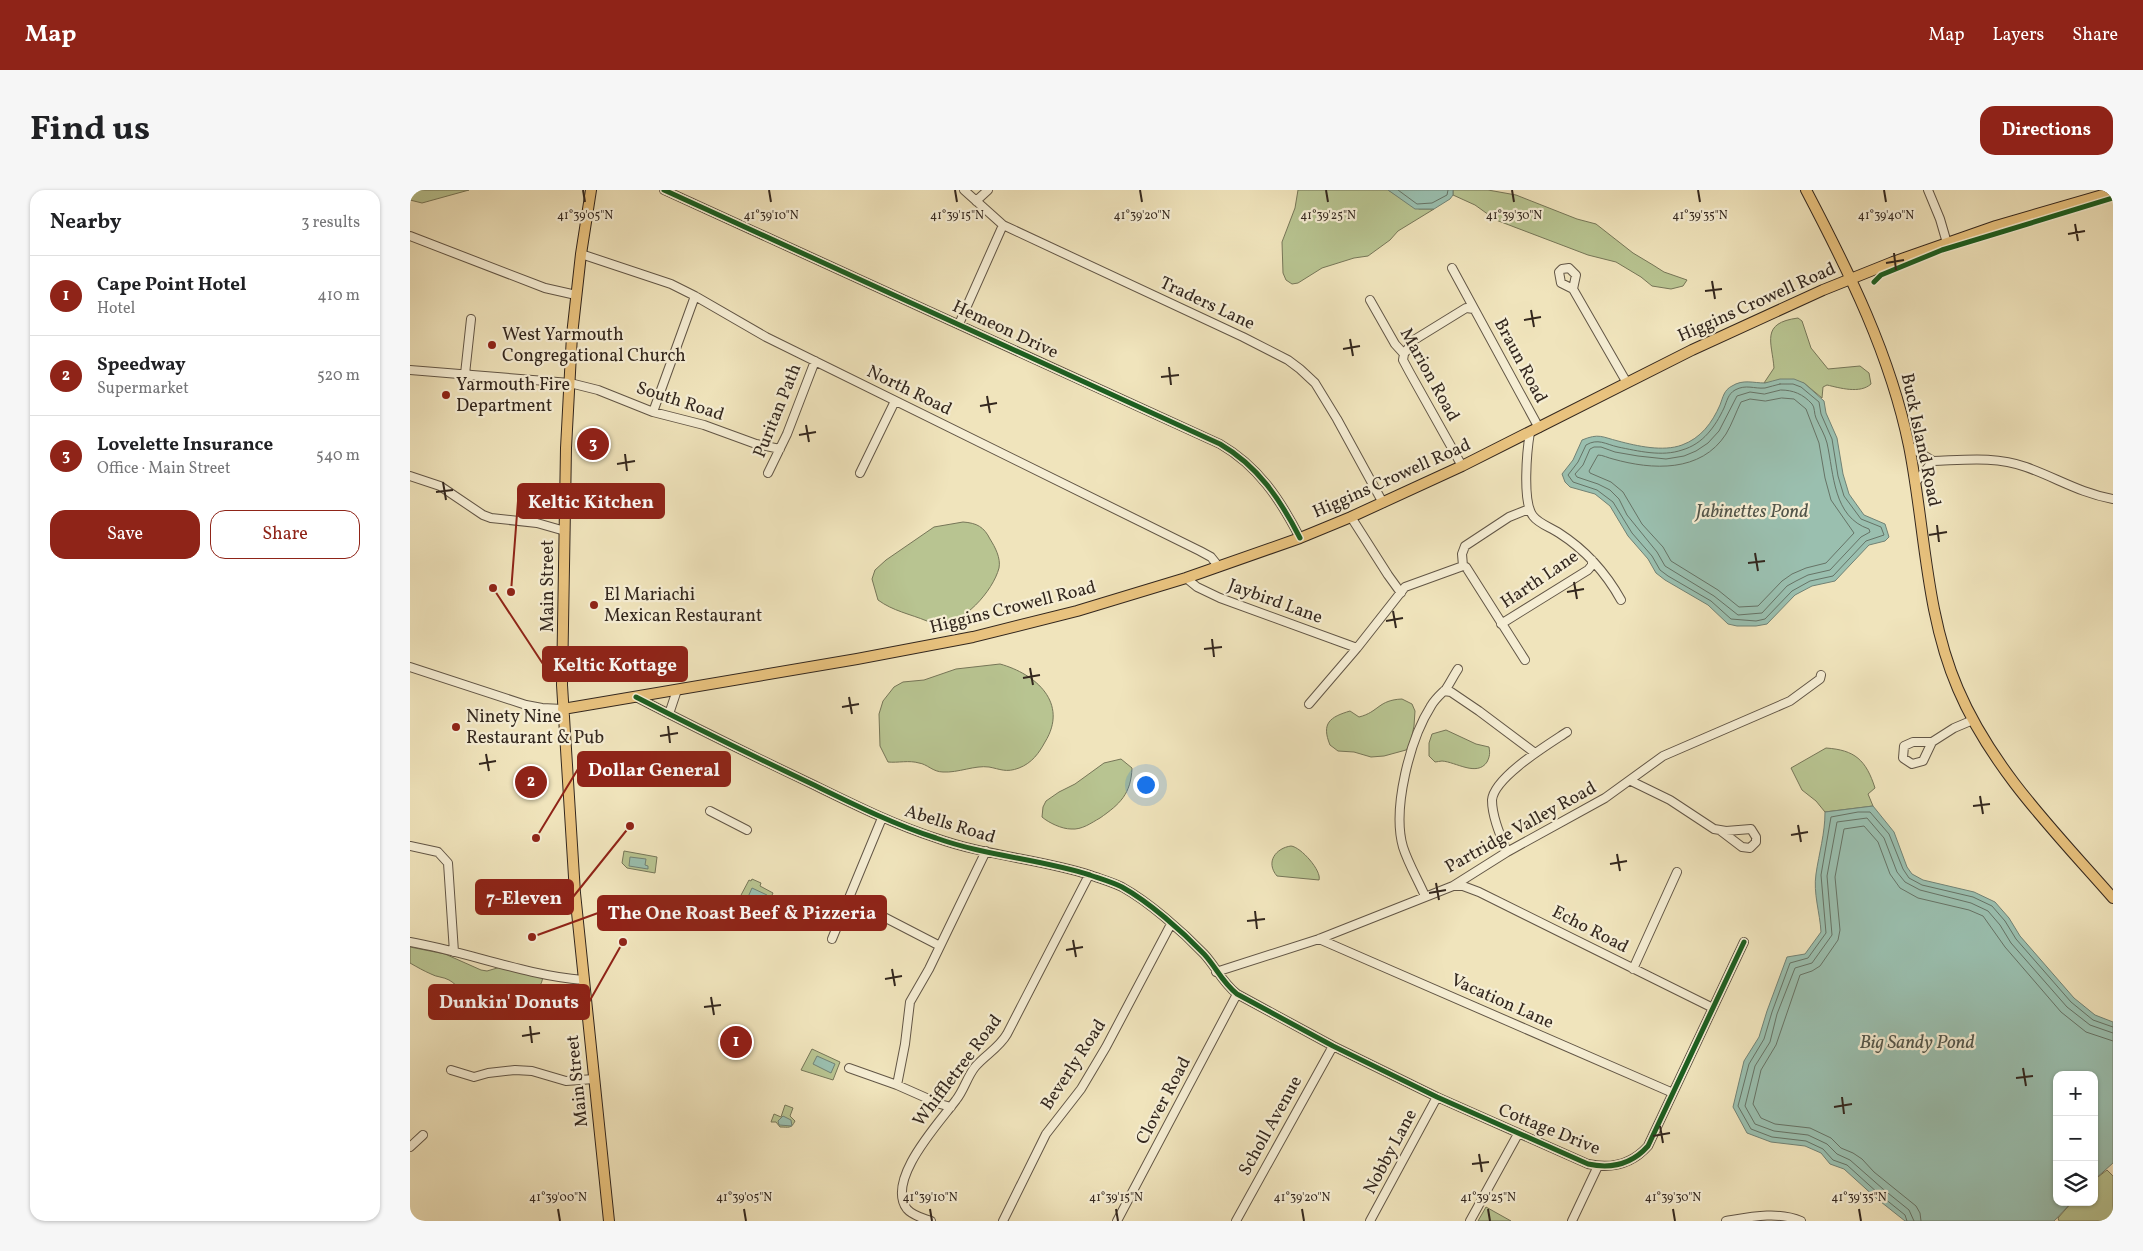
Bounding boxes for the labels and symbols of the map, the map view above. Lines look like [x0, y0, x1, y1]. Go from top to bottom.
text: 41°39'05"N [557, 208, 613, 224]
text: 41°39'10"N [743, 208, 799, 224]
text: 41°39'15"N [930, 208, 984, 224]
text: 41°39'20"N [1114, 208, 1170, 224]
text: 41°39'25"N [1300, 208, 1356, 224]
text: 41°39'30"N [1486, 208, 1542, 224]
text: 41°39'35"N [1672, 208, 1728, 224]
text: 41°39'40"N [1858, 208, 1914, 224]
street label: Higgins Crowell Road [1674, 257, 1840, 349]
street label: Traders Lane [1155, 271, 1259, 337]
street label: Hemeon Drive [948, 294, 1062, 366]
street label: Braun Road [1487, 314, 1553, 408]
place label: West Yarmouth Congregational Church [502, 323, 686, 369]
street label: Marion Road [1393, 324, 1465, 426]
marker: West Yarmouth Congregational Church [486, 339, 498, 351]
street label: Puritan Path [748, 360, 808, 462]
street label: North Road [862, 360, 956, 422]
street label: Buck Island Road [1894, 371, 1946, 509]
place label: Yarmouth Fire Department [456, 373, 570, 419]
street label: South Road [633, 376, 727, 428]
marker: Yarmouth Fire Department [440, 389, 452, 401]
pin: 3 [577, 425, 609, 463]
street label: Higgins Crowell Road [1309, 433, 1475, 525]
callout: Keltic Kitchen [518, 484, 664, 518]
text: Keltic Kitchen [528, 490, 654, 516]
water label: Jabinettes Pond [1694, 499, 1808, 525]
street label: Main Street [536, 540, 561, 632]
street label: Harth Lane [1496, 545, 1584, 615]
street label: Jaybird Lane [1224, 573, 1326, 631]
street label: Higgins Crowell Road [927, 575, 1099, 641]
place label: El Mariachi Mexican Restaurant [604, 583, 762, 629]
marker: El Mariachi Mexican Restaurant [588, 599, 600, 611]
callout: Keltic Kottage [543, 647, 687, 681]
text: Keltic Kottage [553, 653, 677, 679]
place label: Ninety Nine Restaurant & Pub [466, 705, 604, 751]
marker: Ninety Nine Restaurant & Pub [450, 721, 462, 733]
callout: Dollar General [578, 752, 730, 786]
text: Dollar General [588, 758, 720, 784]
pin: 2 [515, 763, 547, 801]
your location [1133, 772, 1159, 798]
street label: Partridge Valley Road [1441, 776, 1601, 880]
street label: Abells Road [902, 799, 998, 851]
callout: 7-Eleven [476, 880, 573, 914]
text: 7-Eleven [486, 886, 562, 912]
callout: The One Roast Beef & Pizzeria [598, 896, 886, 930]
street label: Echo Road [1547, 900, 1633, 960]
text: The One Roast Beef & Pizzeria [608, 901, 876, 927]
street label: Vacation Lane [1446, 968, 1558, 1036]
callout: Dunkin' Donuts [429, 985, 589, 1019]
text: Dunkin' Donuts [439, 990, 579, 1016]
street label: Whiffletree Road [907, 1010, 1009, 1132]
street label: Beverly Road [1035, 1015, 1113, 1115]
pin: 1 [720, 1023, 752, 1061]
water label: Big Sandy Pond [1859, 1030, 1975, 1056]
street label: Main Street [561, 1034, 595, 1128]
street label: Clover Road [1130, 1053, 1198, 1149]
street label: Scholl Avenue [1233, 1071, 1309, 1181]
street label: Cottage Drive [1494, 1098, 1604, 1162]
street label: Nobby Lane [1358, 1105, 1424, 1199]
text: 41°39'00"N [529, 1190, 587, 1206]
text: 41°39'05"N [716, 1190, 772, 1206]
text: 41°39'10"N [902, 1190, 958, 1206]
text: 41°39'15"N [1089, 1190, 1143, 1206]
text: 41°39'20"N [1274, 1190, 1330, 1206]
text: 41°39'25"N [1460, 1190, 1516, 1206]
text: 41°39'30"N [1645, 1190, 1701, 1206]
text: 41°39'35"N [1831, 1190, 1887, 1206]

